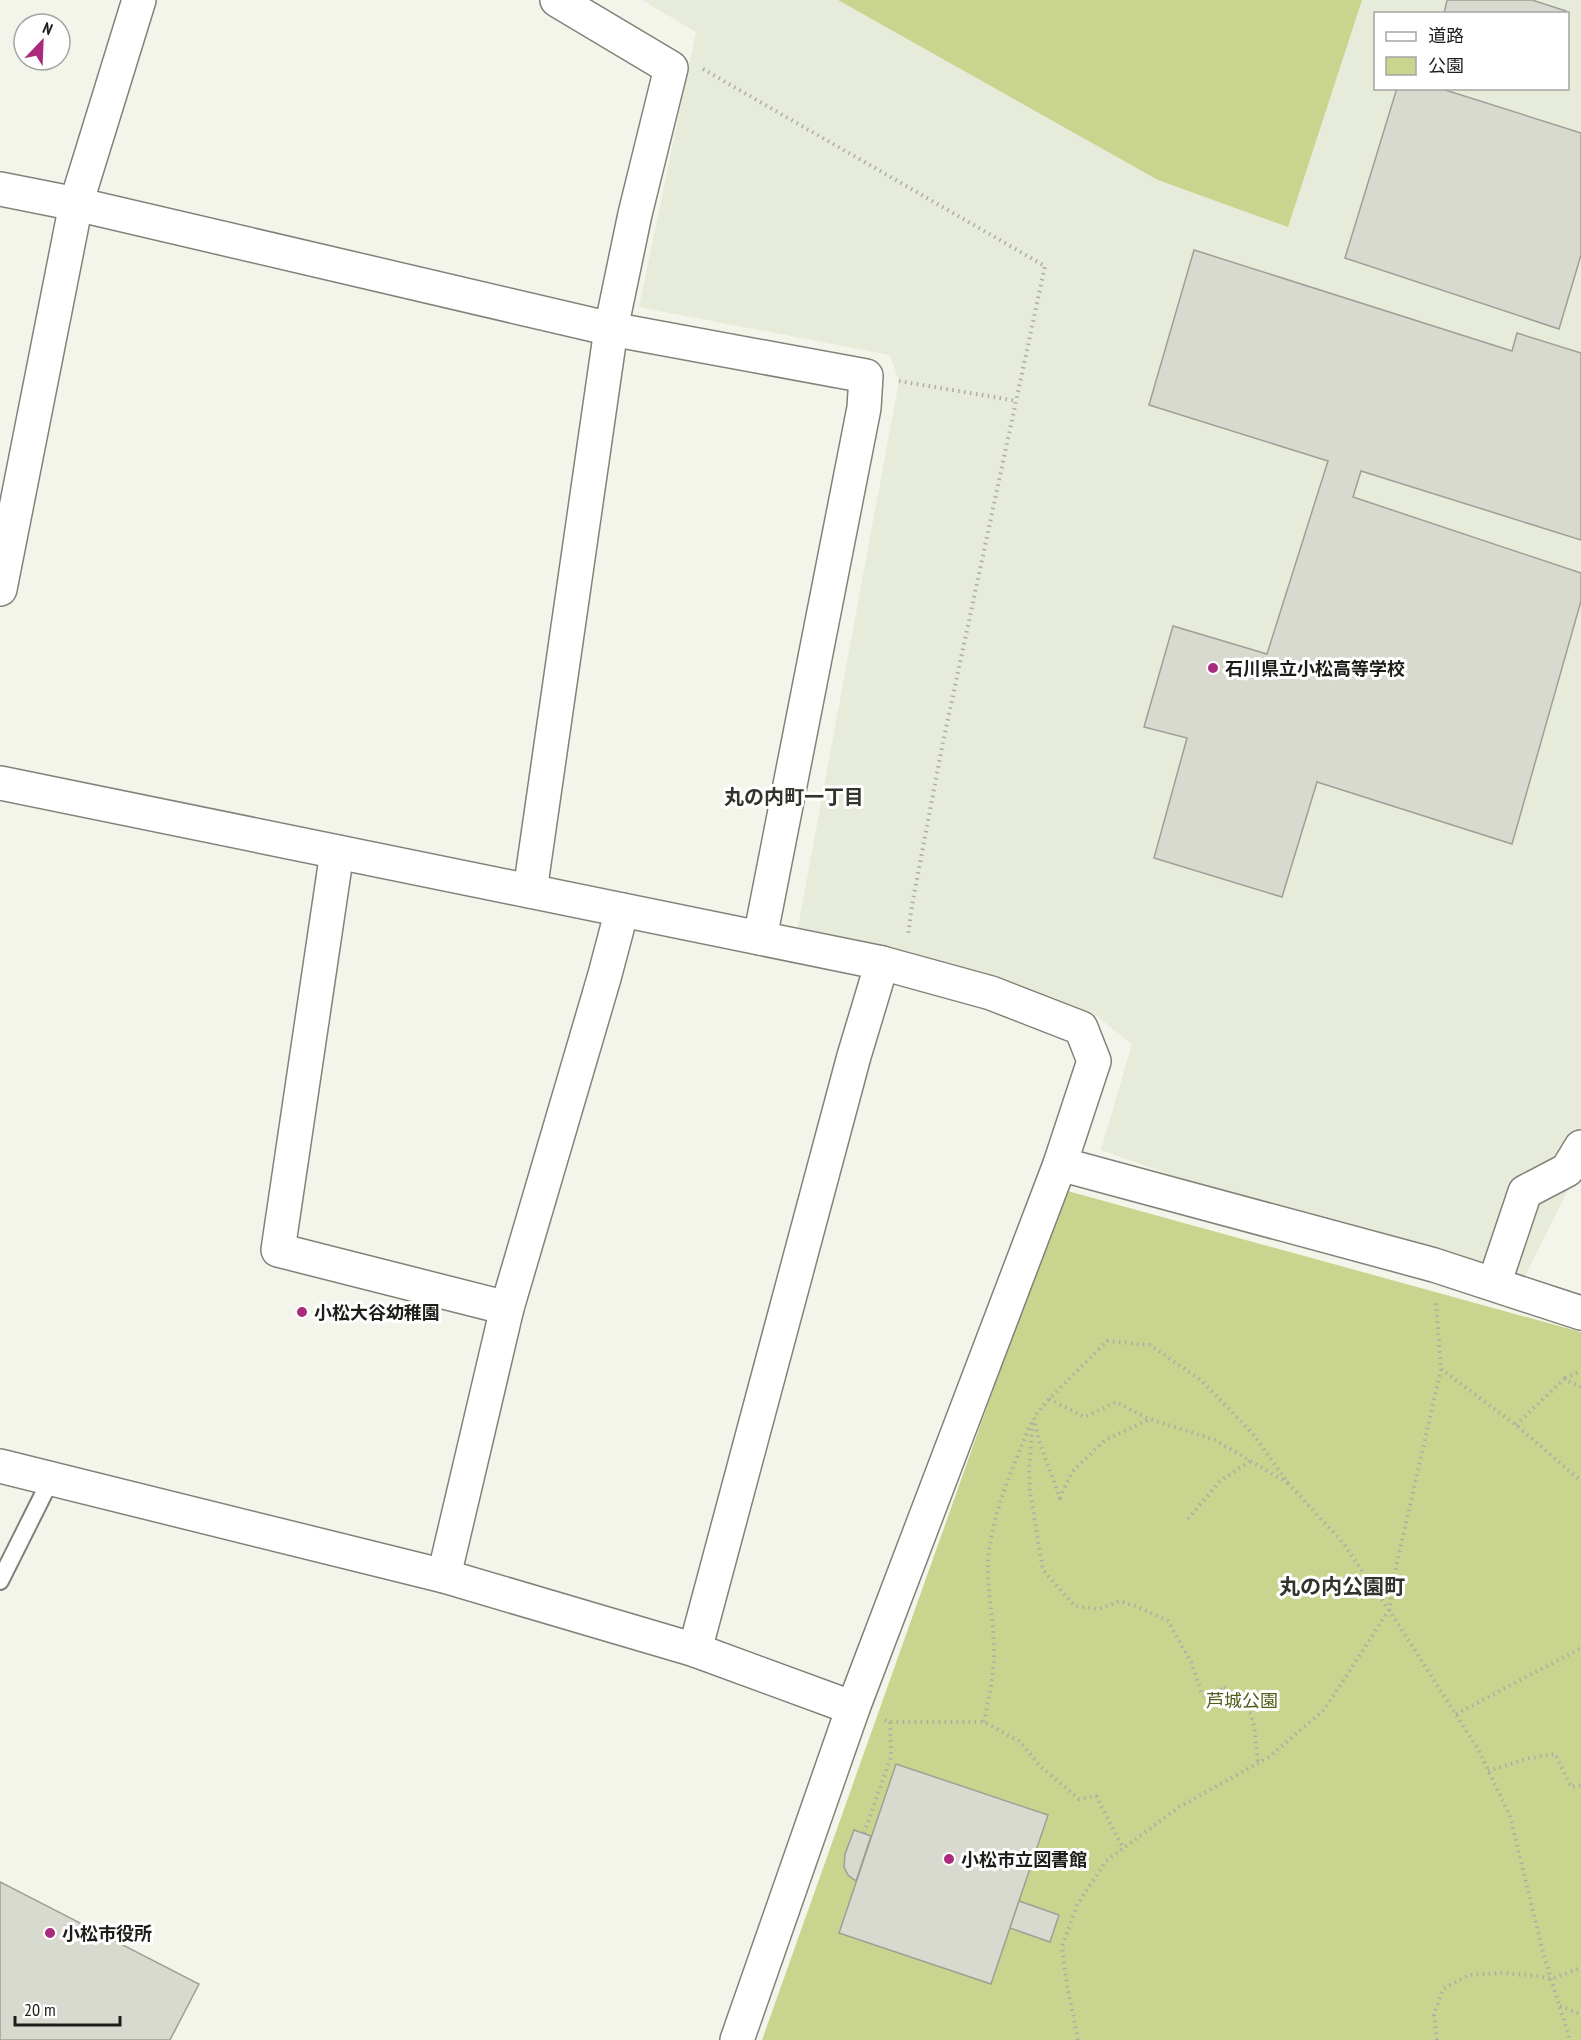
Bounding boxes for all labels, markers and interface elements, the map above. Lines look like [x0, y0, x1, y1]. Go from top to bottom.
north arrow [12, 12, 72, 72]
legend [1374, 12, 1569, 90]
text: N [40, 17, 56, 39]
text: 道路 [1428, 24, 1464, 47]
text: 公園 [1428, 54, 1464, 77]
place label: 石川県立小松高等学校 [1225, 657, 1405, 680]
marker: 石川県立小松高等学校 [1206, 661, 1220, 675]
district label: 丸の内町一丁目 [724, 784, 864, 810]
place label: 小松大谷幼稚園 [314, 1301, 440, 1324]
marker: 小松大谷幼稚園 [295, 1305, 309, 1319]
district label: 丸の内公園町 [1279, 1573, 1405, 1600]
park label: 芦城公園 [1206, 1689, 1278, 1712]
place label: 小松市立図書館 [961, 1848, 1087, 1871]
marker: 小松市立図書館 [942, 1852, 956, 1866]
place label: 小松市役所 [62, 1922, 152, 1945]
marker: 小松市役所 [43, 1926, 57, 1940]
scale bar [15, 1989, 120, 2027]
text: 20 m [24, 1998, 56, 2021]

